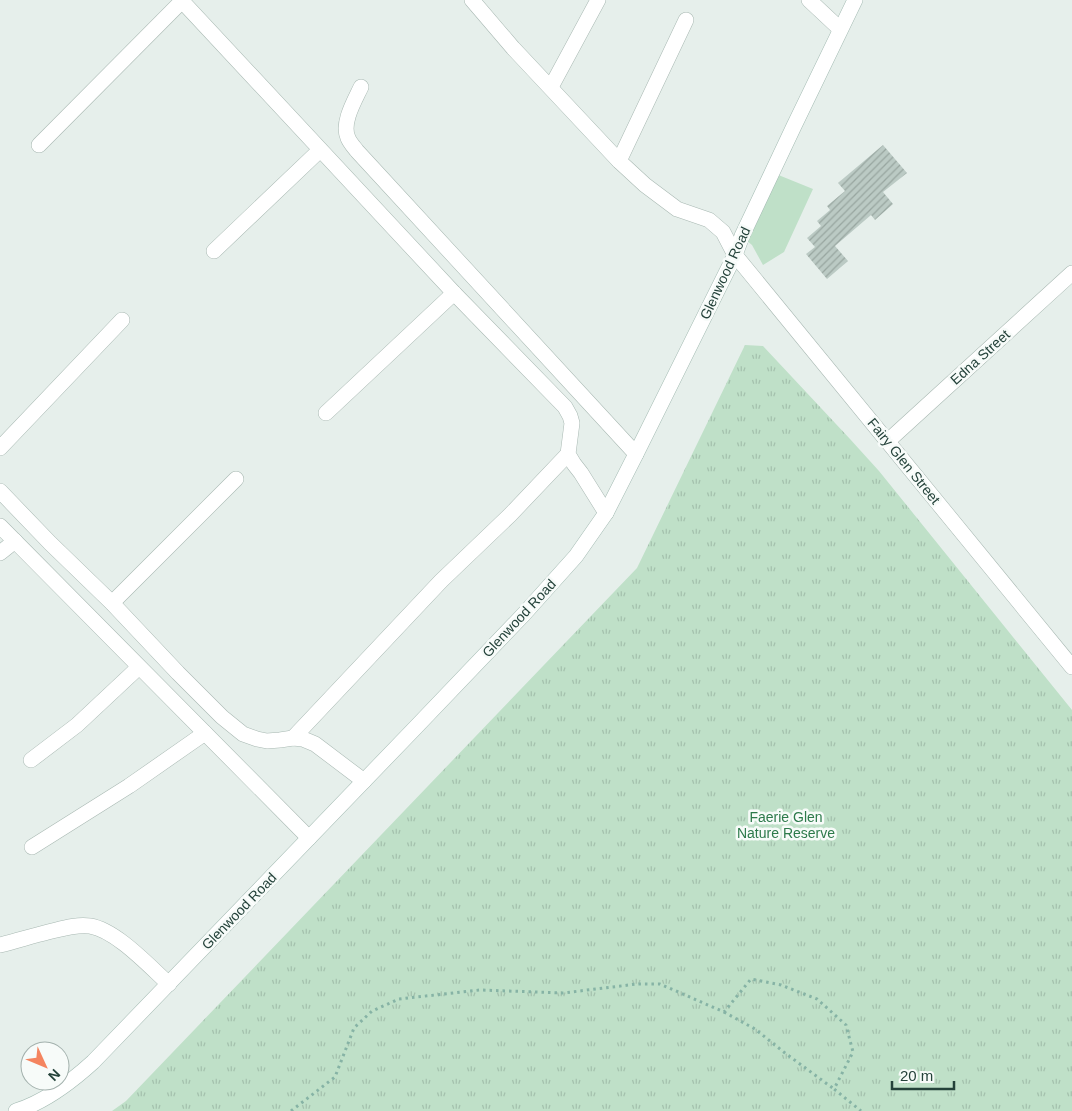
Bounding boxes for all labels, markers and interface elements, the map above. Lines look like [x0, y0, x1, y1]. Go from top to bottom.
street label: Glenwood Road [697, 224, 753, 322]
street label: Edna Street [947, 326, 1013, 388]
street label: Fairy Glen Street [864, 415, 944, 507]
street label: Glenwood Road [479, 576, 559, 660]
park label: Faerie Glen Nature Reserve [737, 809, 835, 841]
street label: Glenwood Road [198, 869, 280, 953]
north arrow [20, 1041, 70, 1091]
scale bar [892, 1058, 954, 1090]
text: N [45, 1066, 64, 1084]
text: 20 m [900, 1067, 933, 1084]

